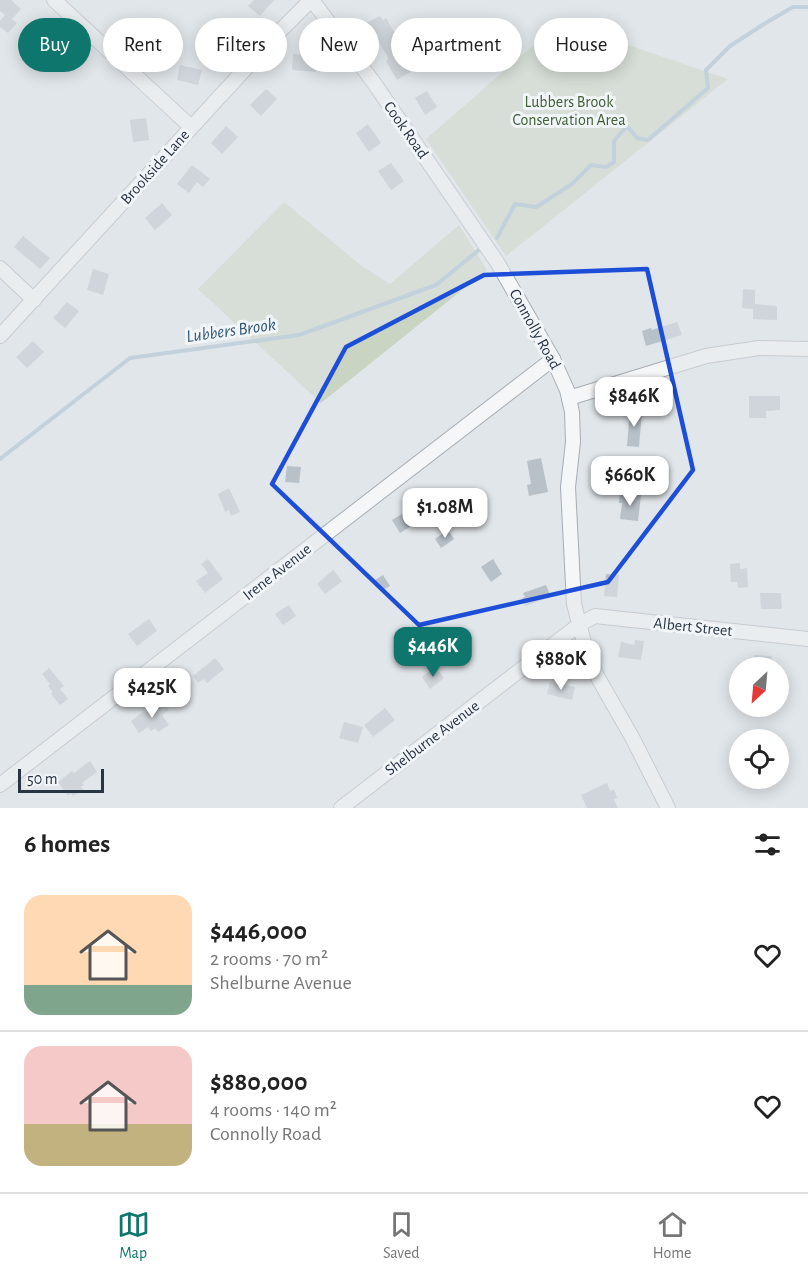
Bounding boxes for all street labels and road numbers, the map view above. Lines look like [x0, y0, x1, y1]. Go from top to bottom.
street label: Cook Road [381, 99, 431, 161]
street label: Brookside Lane [118, 127, 192, 207]
street label: Connolly Road [506, 286, 564, 372]
street label: Irene Avenue [240, 541, 314, 603]
street label: Albert Street [653, 615, 733, 639]
street label: Shelburne Avenue [382, 698, 482, 778]

